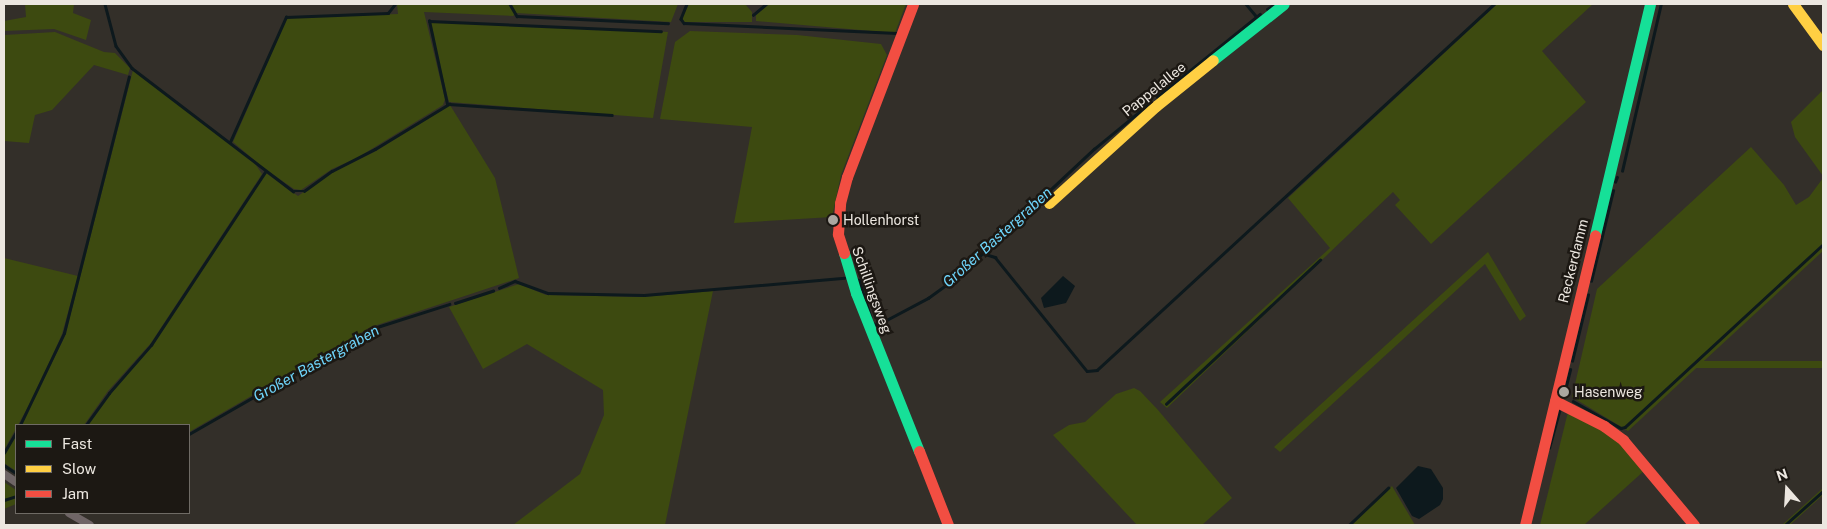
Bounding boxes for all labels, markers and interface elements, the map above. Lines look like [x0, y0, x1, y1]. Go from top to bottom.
street label: Pappelallee [1119, 58, 1189, 120]
water label: Großer Bastergraben [939, 183, 1055, 291]
place label: Hollenhorst [843, 212, 919, 228]
marker: Hollenhorst [827, 214, 839, 226]
street label: Reckerdamm [1554, 217, 1592, 305]
street label: Schillingsweg [849, 244, 895, 336]
water label: Großer Bastergraben [250, 321, 382, 405]
place label: Hasenweg [1574, 384, 1643, 400]
marker: Hasenweg [1558, 386, 1570, 398]
legend [15, 424, 190, 514]
text: Fast [62, 435, 92, 452]
text: Slow [62, 460, 96, 477]
north arrow [1762, 464, 1812, 514]
text: N [1774, 465, 1790, 484]
text: Jam [62, 485, 89, 502]

